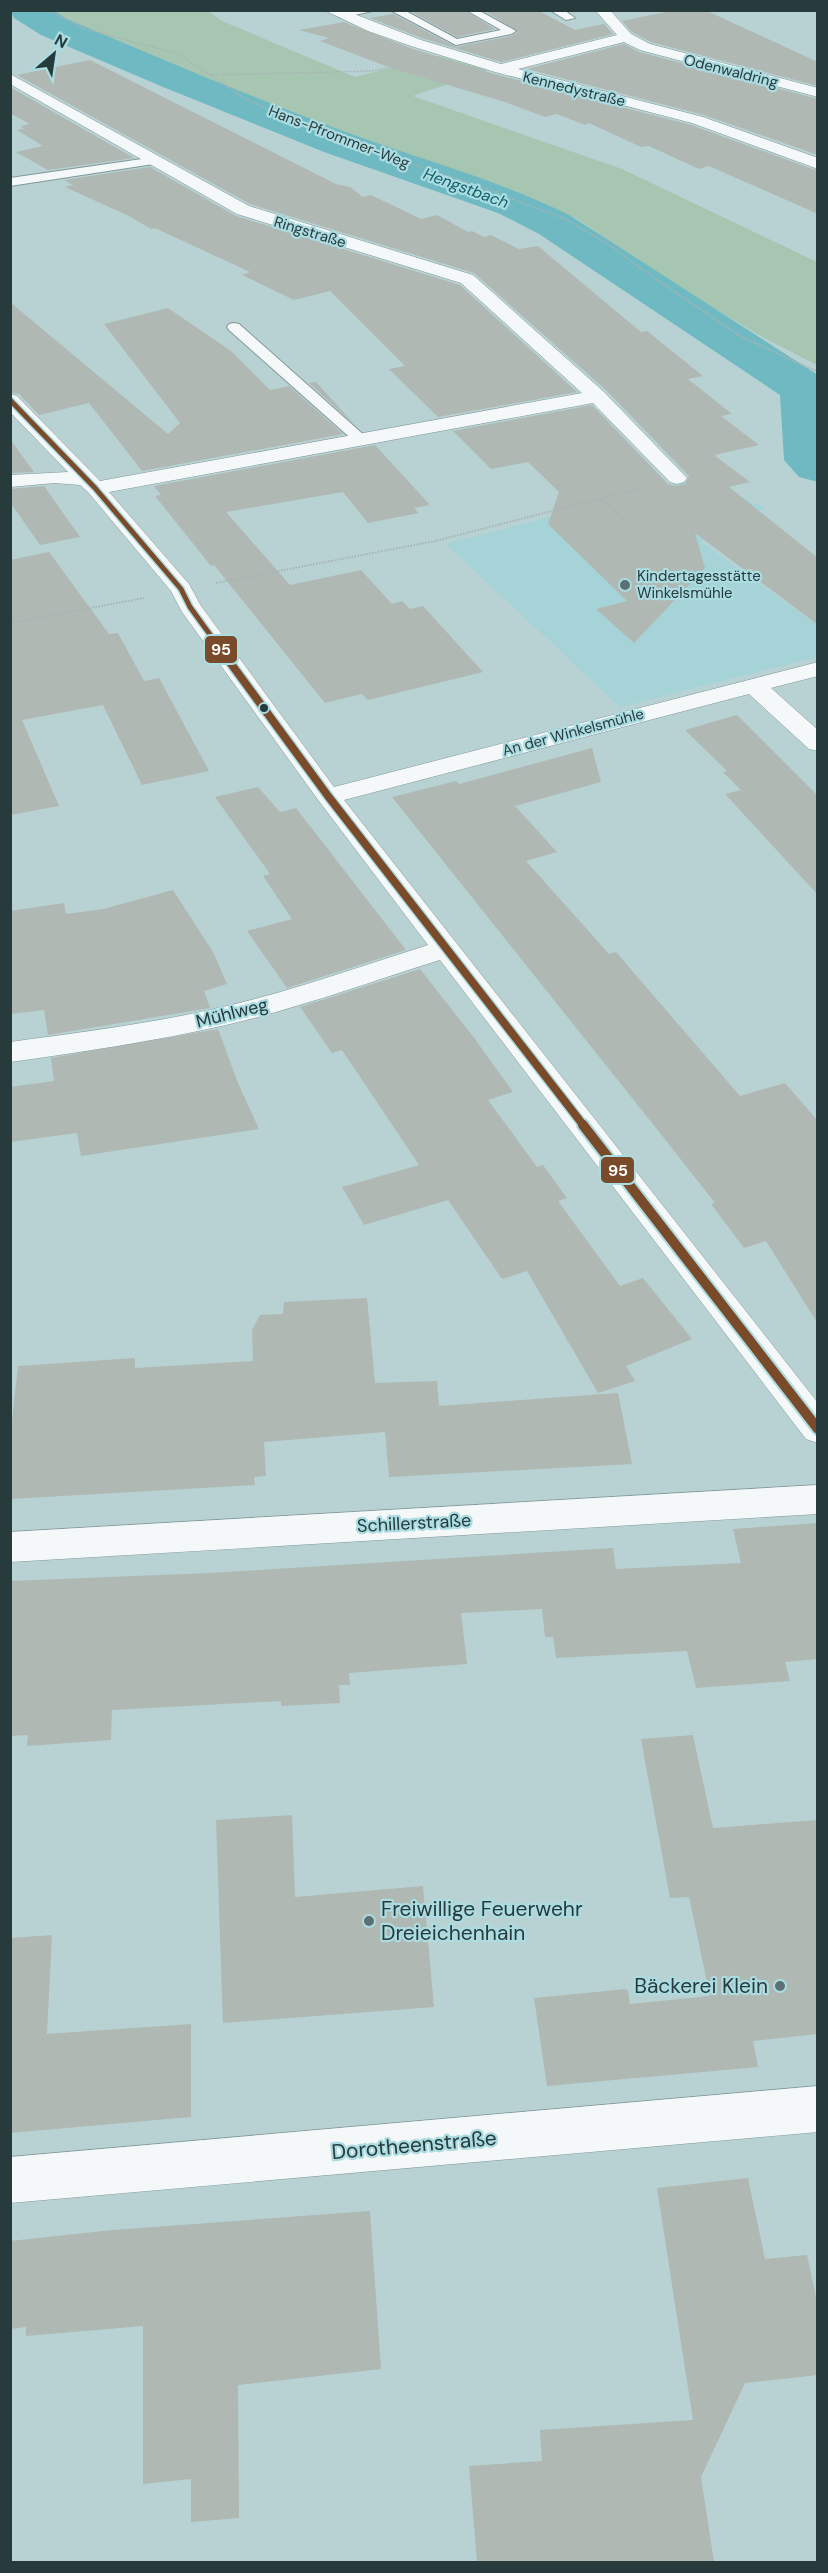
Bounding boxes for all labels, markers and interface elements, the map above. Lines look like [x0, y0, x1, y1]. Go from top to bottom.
north arrow [24, 24, 84, 84]
text: N [51, 29, 71, 53]
street label: Odenwaldring [682, 50, 780, 92]
street label: Kennedystraße [521, 67, 627, 111]
street label: Hans-Pfrommer-Weg [266, 101, 412, 173]
water label: Hengstbach [420, 163, 512, 213]
street label: Ringstraße [271, 212, 349, 252]
place label: Kindertagesstätte Winkelsmühle [637, 566, 761, 603]
marker: Kindertagesstätte Winkelsmühle [618, 578, 632, 592]
line badge: 95 [204, 635, 238, 664]
text: 95 [211, 639, 231, 660]
unlabelled marker [258, 702, 270, 714]
street label: An der Winkelsmühle [500, 703, 646, 761]
street label: Mühlweg [193, 992, 271, 1034]
line badge: 95 [600, 1156, 635, 1184]
text: 95 [608, 1160, 628, 1181]
street label: Schillerstraße [356, 1508, 472, 1538]
place label: Freiwillige Feuerwehr Dreieichenhain [381, 1895, 583, 1947]
marker: Freiwillige Feuerwehr Dreieichenhain [362, 1914, 376, 1928]
place label: Bäckerei Klein [634, 1972, 768, 2000]
marker: Bäckerei Klein [773, 1979, 787, 1993]
street label: Dorotheenstraße [330, 2124, 498, 2166]

